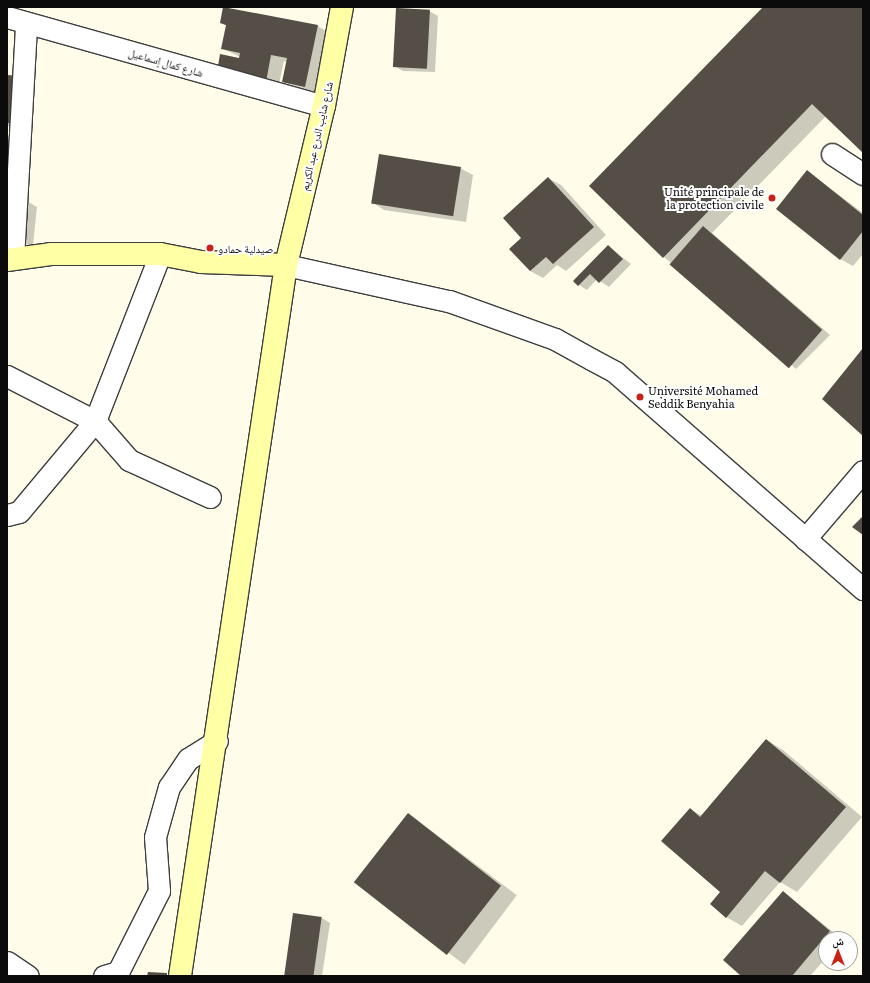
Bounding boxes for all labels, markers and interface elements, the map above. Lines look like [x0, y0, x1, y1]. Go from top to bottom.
street label: شارع كمال إسماعيل [127, 45, 205, 79]
street label: شارع شايب الدرع عبد الكريم [297, 80, 335, 192]
place label: Unité principale de la protection civile [664, 185, 764, 211]
marker: Unité principale de la protection civile [767, 193, 777, 203]
place label: صيدلية حمادو [218, 241, 273, 255]
marker: صيدلية حمادو [205, 243, 215, 253]
place label: Université Mohamed Seddik Benyahia [648, 384, 758, 410]
marker: Université Mohamed Seddik Benyahia [635, 392, 645, 402]
north arrow [818, 931, 858, 971]
text: ش [832, 932, 844, 948]

